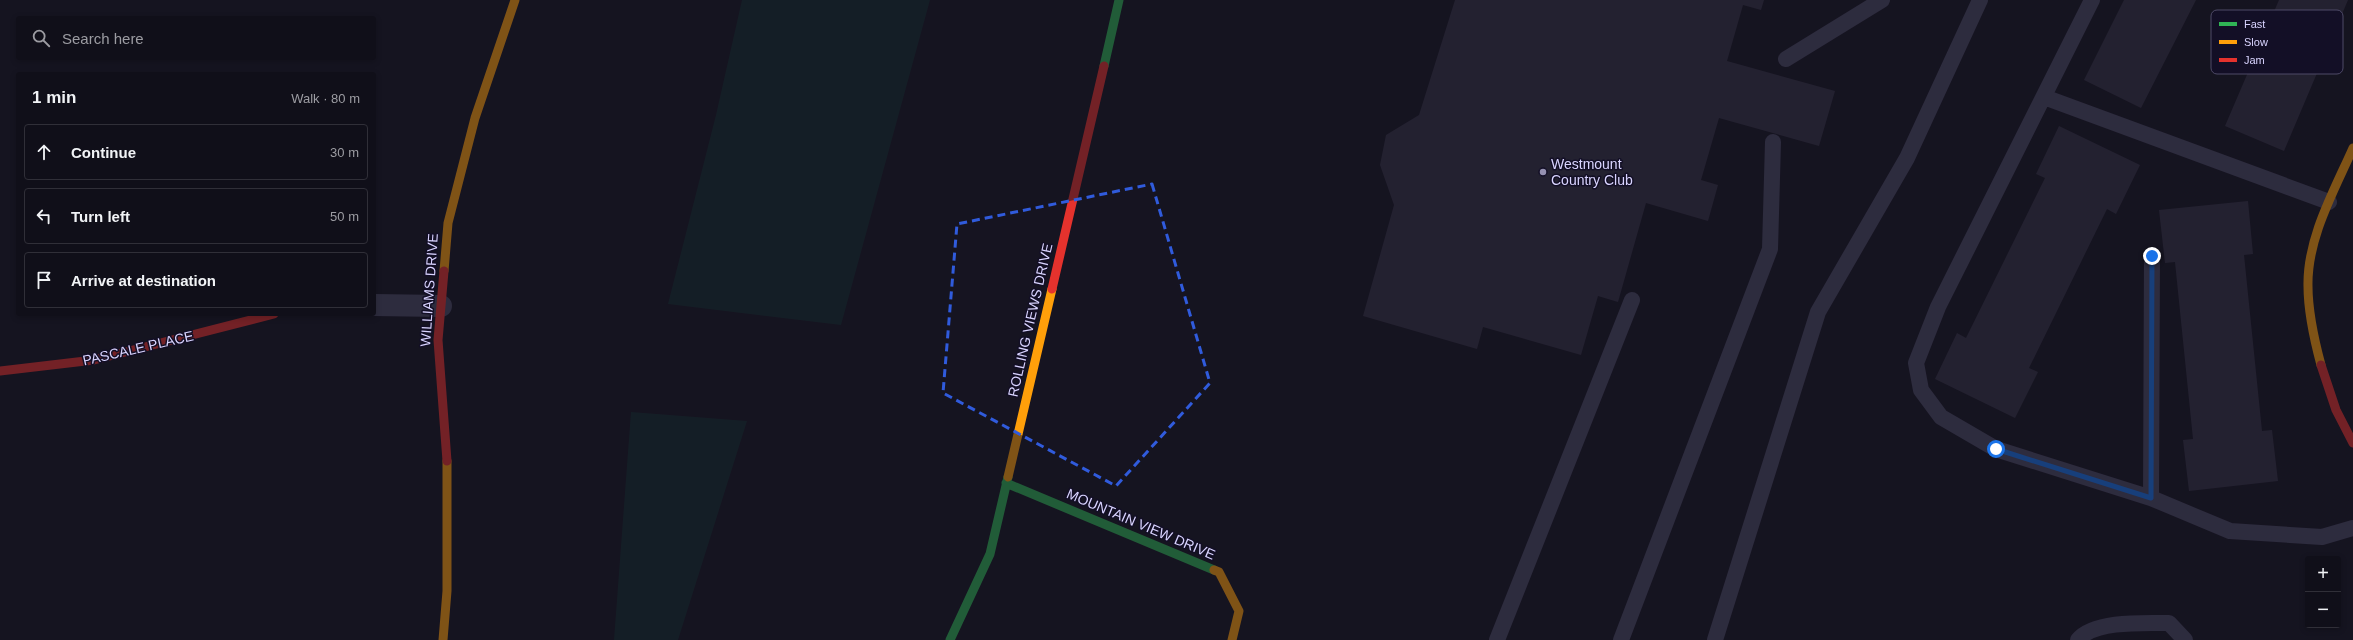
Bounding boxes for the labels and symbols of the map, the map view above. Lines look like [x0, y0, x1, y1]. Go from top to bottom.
legend [2211, 10, 2343, 74]
text: Fast [2244, 18, 2265, 30]
text: Slow [2244, 36, 2268, 48]
text: Jam [2244, 54, 2265, 66]
place label: Westmount Country Club [1551, 156, 1633, 188]
marker: Westmount Country Club [1538, 167, 1548, 177]
street label: WILLIAMS DRIVE [417, 233, 441, 347]
street label: ROLLING VIEWS DRIVE [1005, 242, 1055, 398]
route end [2143, 247, 2161, 265]
street label: PASCALE PLACE [81, 327, 195, 369]
route start [1987, 440, 2005, 458]
street label: MOUNTAIN VIEW DRIVE [1064, 485, 1218, 563]

